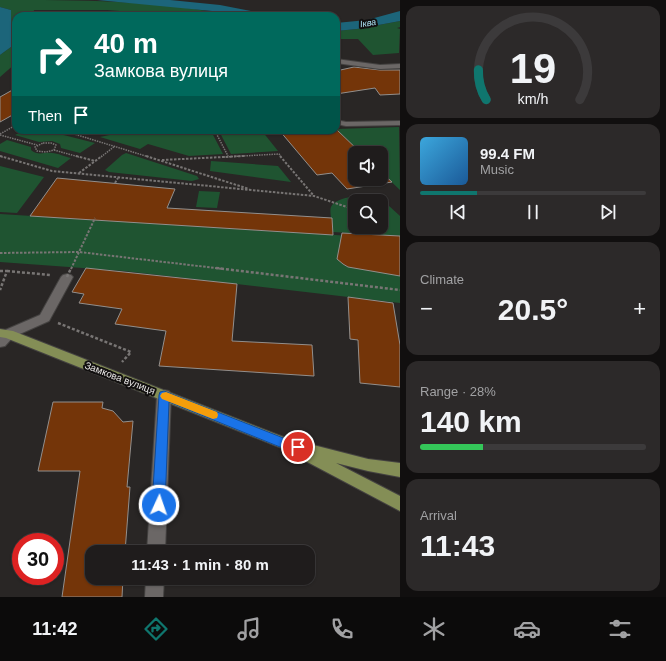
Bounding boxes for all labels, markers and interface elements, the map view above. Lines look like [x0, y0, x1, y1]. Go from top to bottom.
water label: Іква [359, 17, 377, 29]
icon: right [28, 28, 80, 80]
text: 40 m [94, 28, 158, 59]
text: 19 [510, 45, 556, 92]
text: Замкова вулиця [94, 61, 228, 81]
text: km/h [518, 91, 549, 107]
icon: arrive [70, 104, 92, 126]
text: Then [28, 107, 62, 124]
text: 99.4 FM [480, 145, 535, 162]
map controls [348, 146, 388, 234]
button: sound [348, 146, 388, 186]
text: Music [480, 162, 514, 177]
button: search [348, 194, 388, 234]
icon: previous [447, 201, 469, 223]
icon: pause [522, 201, 544, 223]
icon: next [597, 201, 619, 223]
text: Climate [420, 272, 464, 287]
text: 20.5° [498, 293, 568, 326]
text: − [420, 296, 433, 321]
text: + [633, 296, 646, 321]
street label: Замкова вулиця [83, 360, 157, 396]
text: Range · 28% [420, 384, 496, 399]
text: 140 km [420, 405, 522, 438]
pin [281, 430, 315, 464]
icon: arrive [287, 436, 309, 458]
position arrow [138, 484, 180, 526]
text: Arrival [420, 508, 457, 523]
text: 11:43 [420, 529, 495, 562]
speed limit sign: 30 [12, 533, 64, 585]
text: 11:43 · 1 min · 80 m [131, 556, 269, 573]
icon: directions [142, 615, 170, 643]
icon: music [235, 615, 263, 643]
icon: phone [328, 615, 356, 643]
icon: climate [420, 615, 448, 643]
icon: car [513, 615, 541, 643]
icon: filters [606, 615, 634, 643]
text: 11:42 [32, 619, 77, 639]

